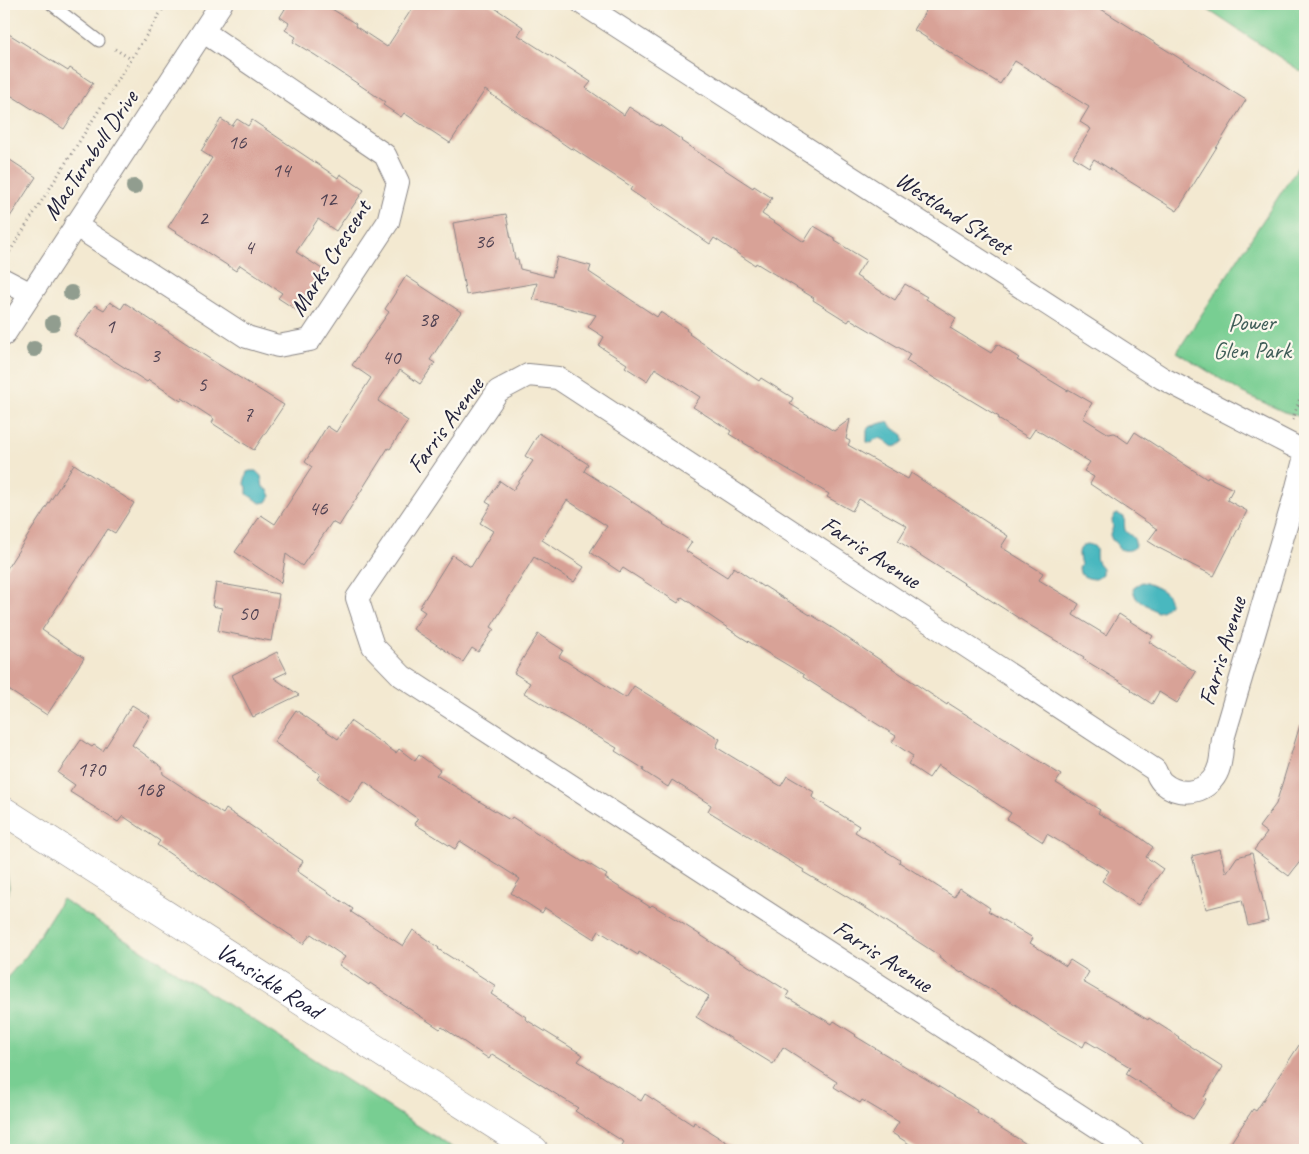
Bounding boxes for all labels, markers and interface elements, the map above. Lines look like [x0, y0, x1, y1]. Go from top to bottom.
street label: MacTurnbull Drive [36, 83, 146, 225]
house number: 16 [228, 129, 247, 155]
house number: 14 [272, 157, 293, 183]
street label: Westland Street [890, 164, 1020, 263]
house number: 12 [318, 186, 338, 212]
street label: Marks Crescent [283, 193, 378, 321]
house number: 2 [198, 205, 209, 231]
house number: 36 [475, 228, 494, 254]
house number: 4 [244, 234, 256, 260]
house number: 38 [419, 306, 440, 332]
park label: Power Glen Park [1213, 307, 1293, 365]
house number: 1 [105, 313, 116, 339]
house number: 3 [150, 342, 161, 368]
house number: 40 [382, 344, 402, 370]
street label: Farris Avenue [400, 369, 491, 479]
house number: 5 [197, 371, 208, 397]
house number: 7 [243, 401, 254, 427]
house number: 46 [309, 495, 328, 521]
street label: Farris Avenue [816, 509, 928, 596]
street label: Farris Avenue [1191, 591, 1253, 709]
house number: 50 [239, 600, 259, 626]
house number: 170 [77, 756, 107, 782]
house number: 168 [135, 776, 166, 802]
street label: Farris Avenue [828, 913, 940, 1000]
street label: Vansickle Road [211, 936, 331, 1028]

